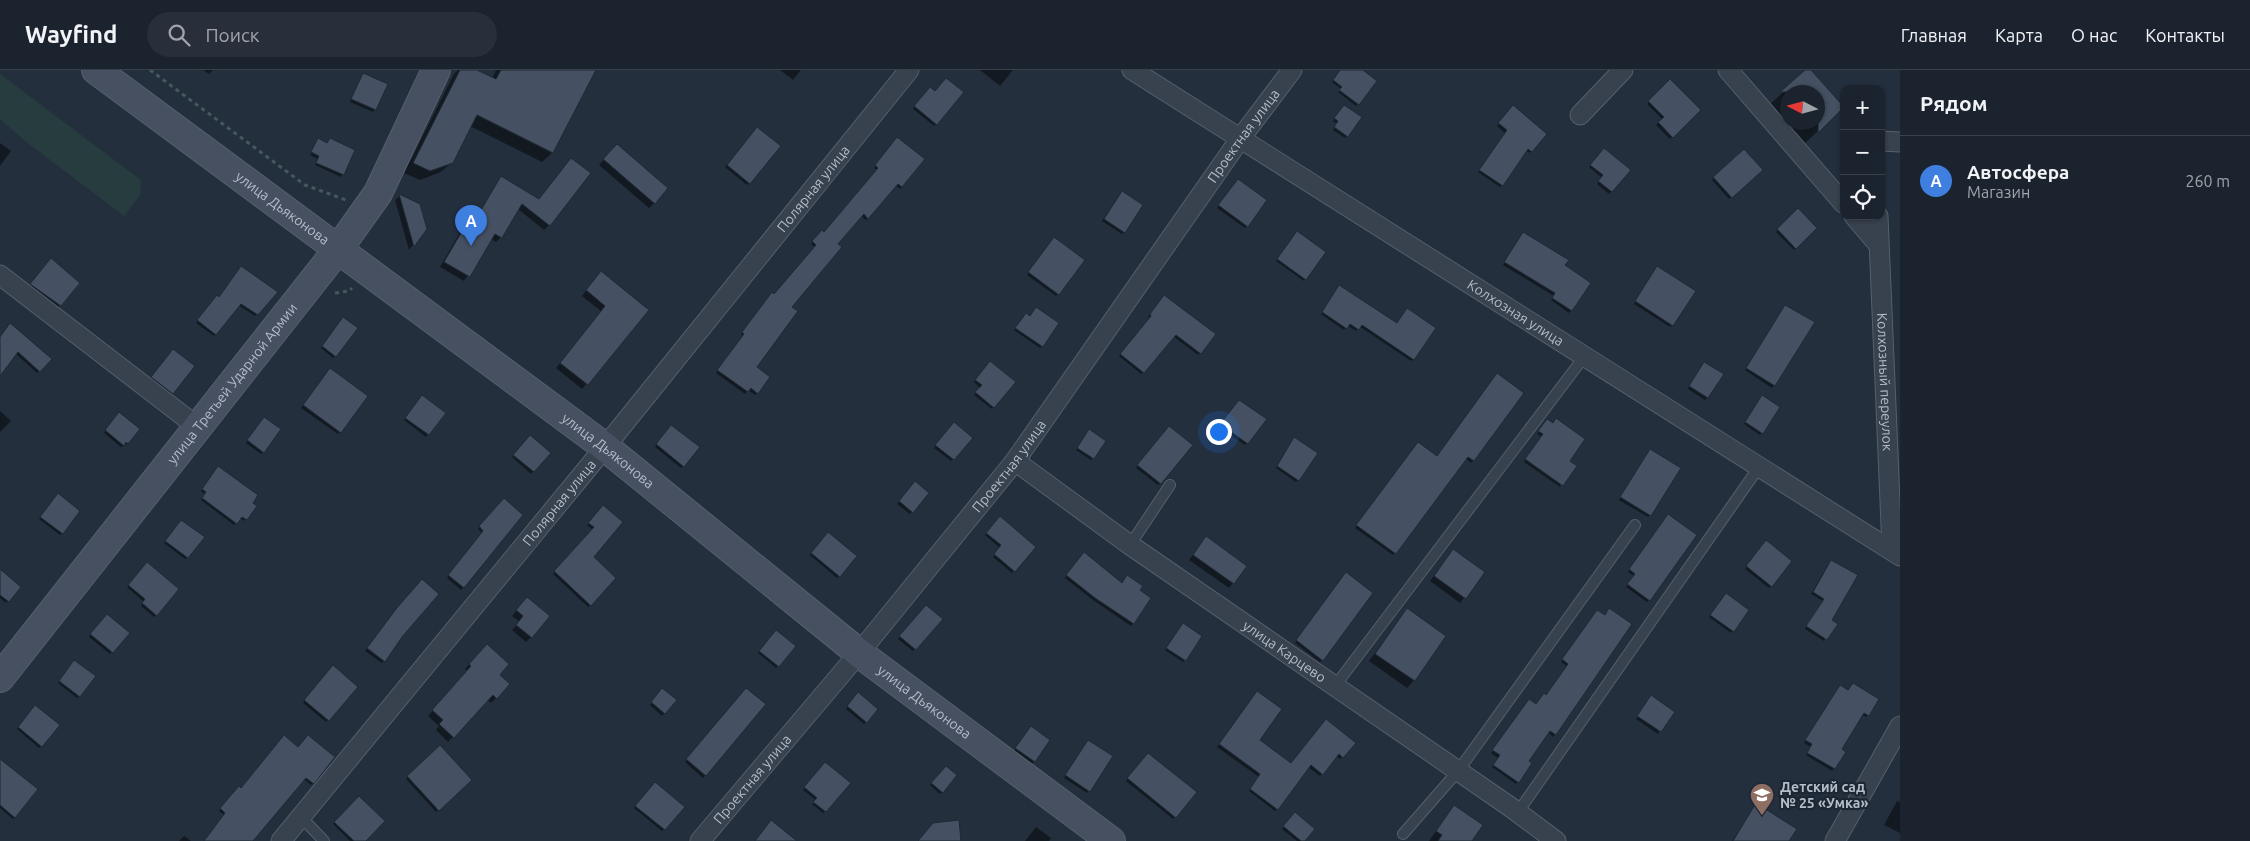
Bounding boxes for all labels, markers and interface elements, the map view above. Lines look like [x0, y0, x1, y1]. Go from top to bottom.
search box [147, 12, 497, 57]
text: Wayfind [25, 21, 117, 48]
icon: search [165, 21, 193, 49]
text: Поиск [205, 24, 260, 46]
text: Главная [1901, 25, 1967, 45]
text: Карта [1995, 25, 2043, 45]
text: О нас [2071, 25, 2117, 45]
text: Контакты [2145, 25, 2225, 45]
north arrow [1780, 85, 1825, 130]
map controls [1840, 85, 1885, 220]
button: + [1840, 85, 1885, 130]
street label: Проектная улица [1204, 86, 1283, 186]
text: Рядом [1920, 91, 1988, 115]
button: − [1840, 130, 1885, 175]
street label: Полярная улица [774, 142, 853, 235]
text: Автосфера [1967, 161, 2069, 183]
street label: улица Дьяконова [232, 168, 332, 248]
text: A [1930, 172, 1942, 190]
text: 260 m [2185, 172, 2230, 190]
button: locate [1840, 175, 1885, 220]
text: Магазин [1967, 183, 2030, 201]
pin: A [455, 205, 487, 246]
street label: Колхозная улица [1464, 276, 1567, 349]
street label: улица Третьей Ударной Армии [164, 300, 301, 467]
street label: Колхозный переулок [1874, 312, 1896, 451]
street label: улица Дьяконова [559, 410, 657, 492]
street label: Проектная улица [969, 417, 1049, 515]
your location [1206, 419, 1232, 445]
street label: Полярная улица [519, 457, 599, 549]
street label: улица Карцево [1240, 617, 1329, 686]
street label: улица Дьяконова [874, 662, 974, 742]
street label: Проектная улица [710, 731, 795, 827]
place label: Детский сад № 25 «Умка» [1780, 779, 1868, 811]
school or university icon: Детский сад № 25 «Умка» [1749, 782, 1775, 816]

